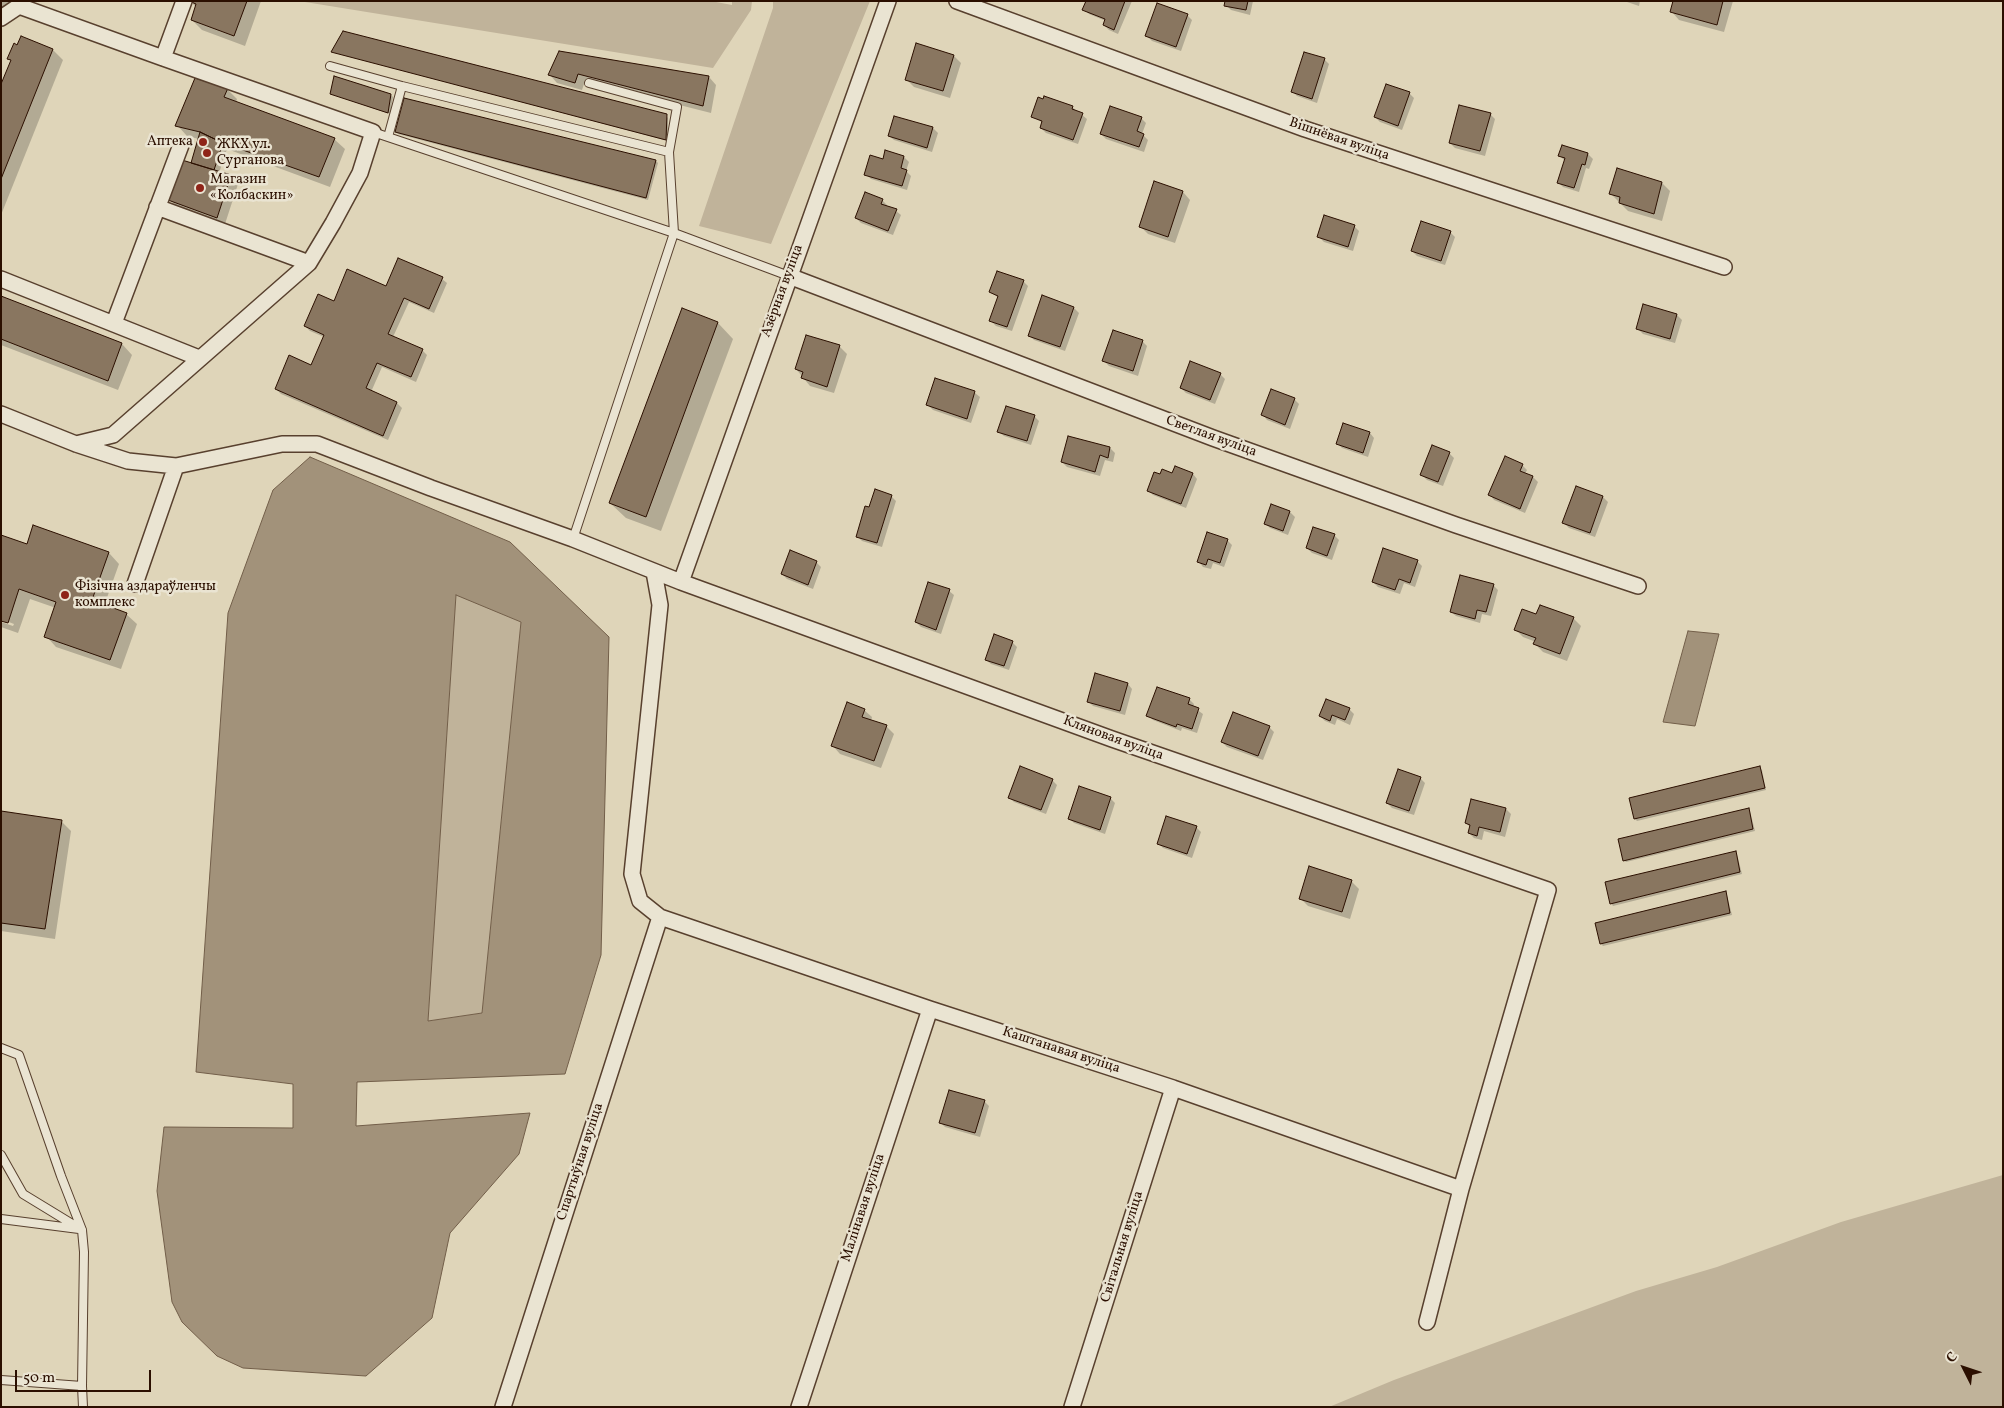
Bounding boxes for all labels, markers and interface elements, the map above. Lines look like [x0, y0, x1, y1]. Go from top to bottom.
street label: Вішнёвая вуліца [1287, 115, 1391, 165]
place label: Аптека [147, 134, 193, 150]
marker: Аптека [197, 136, 209, 148]
place label: ЖКХ ул. Сурганова [217, 137, 284, 170]
marker: ЖКХ ул. Сурганова [201, 147, 213, 159]
place label: Магазин «Колбаскин» [210, 172, 294, 204]
marker: Магазин «Колбаскин» [194, 182, 206, 194]
street label: Азёрная вуліца [758, 242, 808, 340]
street label: Светлая вуліца [1163, 413, 1259, 461]
place label: Фізічна аздараўленчы комплекс [75, 579, 216, 612]
marker: Фізічна аздараўленчы комплекс [59, 589, 71, 601]
street label: Кляновая вуліца [1060, 713, 1166, 765]
street label: Каштанавая вуліца [1000, 1024, 1122, 1078]
street label: Спартыўная вуліца [554, 1101, 608, 1223]
street label: Малінавая вуліца [839, 1152, 889, 1264]
street label: Світальная вуліца [1098, 1189, 1148, 1305]
north arrow [1939, 1343, 1989, 1393]
text: С [1942, 1348, 1962, 1367]
scale bar [18, 1360, 154, 1392]
text: 50 m [23, 1368, 55, 1389]

